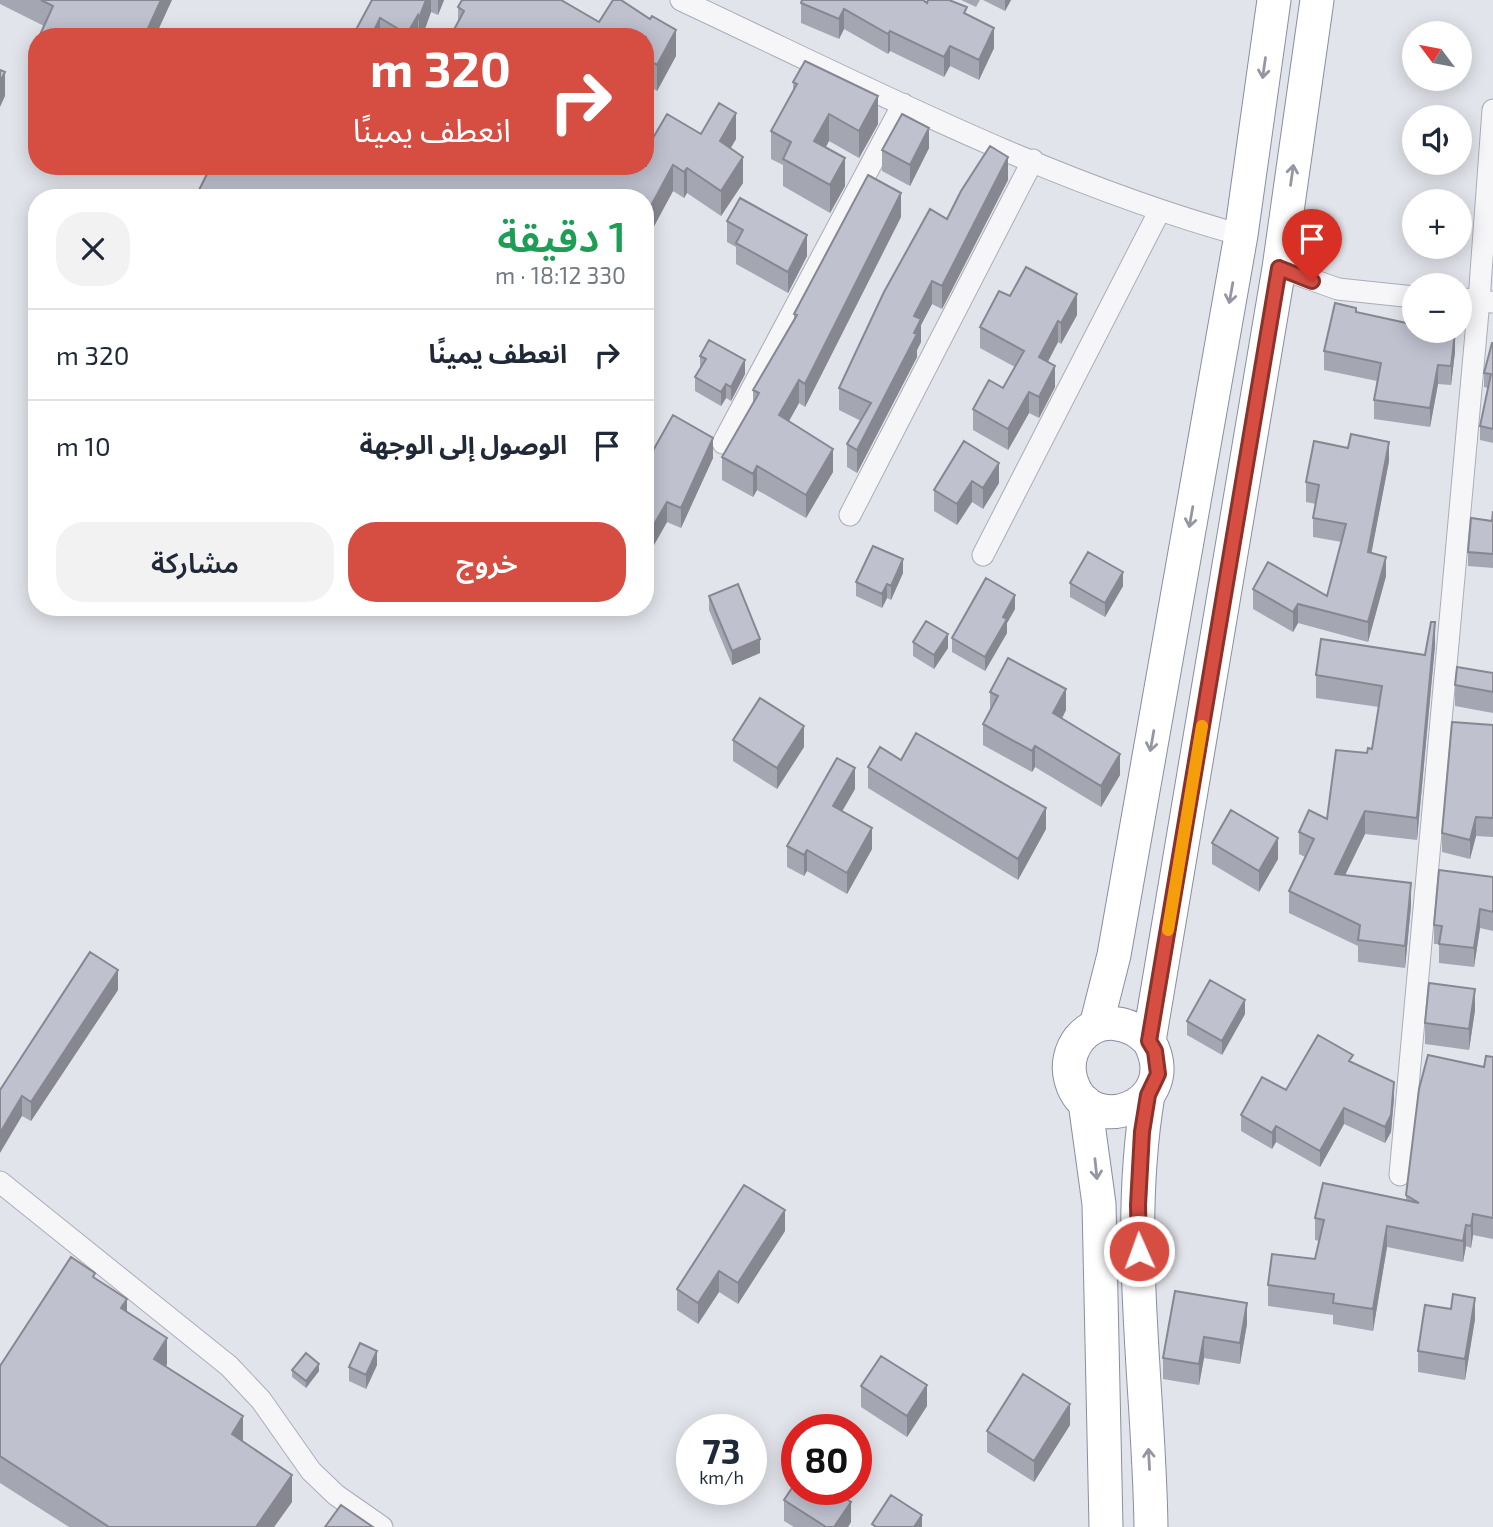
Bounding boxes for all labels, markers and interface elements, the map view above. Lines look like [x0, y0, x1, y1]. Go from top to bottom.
north arrow [1402, 21, 1472, 91]
map controls [1402, 21, 1472, 343]
text: 320 m [370, 38, 511, 97]
icon: right [535, 56, 626, 147]
one-way arrow [1258, 56, 1271, 78]
button: sound [1402, 105, 1472, 175]
text: انعطف يمينًا [353, 110, 511, 148]
one-way arrow [1285, 165, 1298, 187]
button: + [1402, 189, 1472, 259]
pin [1282, 209, 1342, 281]
text: 1 دقيقة [497, 210, 626, 260]
button: close [56, 212, 130, 286]
icon: arrive [1293, 220, 1331, 258]
text: 330 m · 18:12 [495, 261, 626, 289]
button: − [1402, 273, 1472, 343]
one-way arrow [1223, 281, 1237, 303]
icon: right [588, 336, 626, 374]
text: انعطف يمينًا [428, 337, 567, 368]
text: 320 m [56, 339, 129, 370]
icon: arrive [588, 427, 626, 465]
text: الوصول إلى الوجهة [359, 428, 567, 459]
text: 10 m [56, 430, 111, 461]
one-way arrow [1184, 505, 1197, 528]
button: مشاركة [56, 522, 334, 602]
button: خروج [348, 522, 626, 602]
one-way arrow [1145, 729, 1158, 752]
one-way arrow [1089, 1157, 1102, 1180]
position arrow [1102, 1214, 1176, 1288]
speed limit sign: 80 [781, 1414, 872, 1505]
text: 73 [702, 1429, 741, 1471]
one-way arrow [1143, 1448, 1156, 1471]
text: km/h [699, 1466, 744, 1488]

